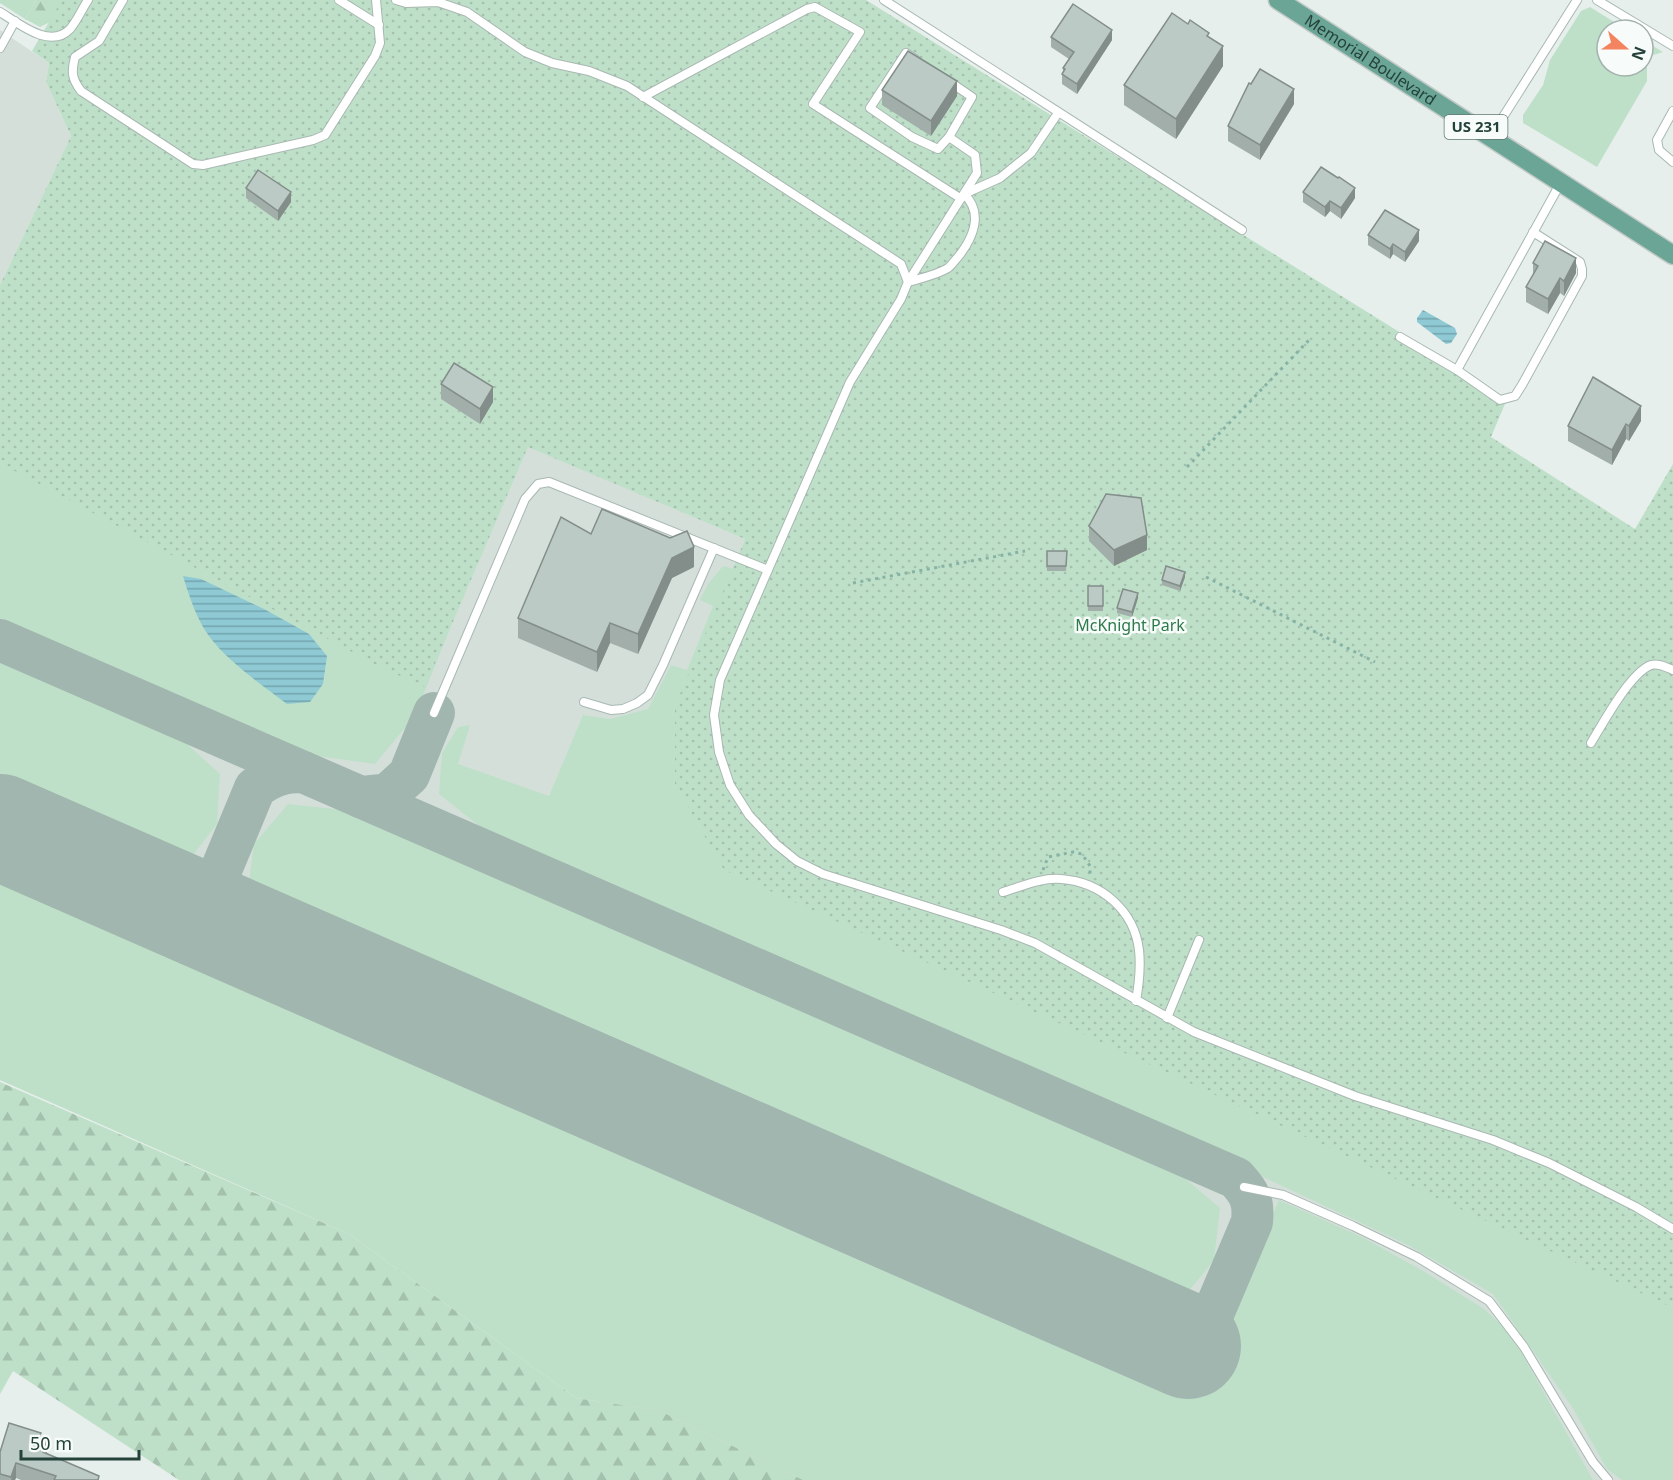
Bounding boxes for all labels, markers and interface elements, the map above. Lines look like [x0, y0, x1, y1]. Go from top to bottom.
street label: Memorial Boulevard [1300, 9, 1440, 110]
north arrow [1595, 18, 1655, 78]
text: N [1626, 43, 1652, 63]
road number: US 231 [1444, 115, 1508, 139]
park label: McKnight Park [1075, 614, 1185, 636]
scale bar [21, 1423, 140, 1461]
text: 50 m [30, 1431, 72, 1455]

